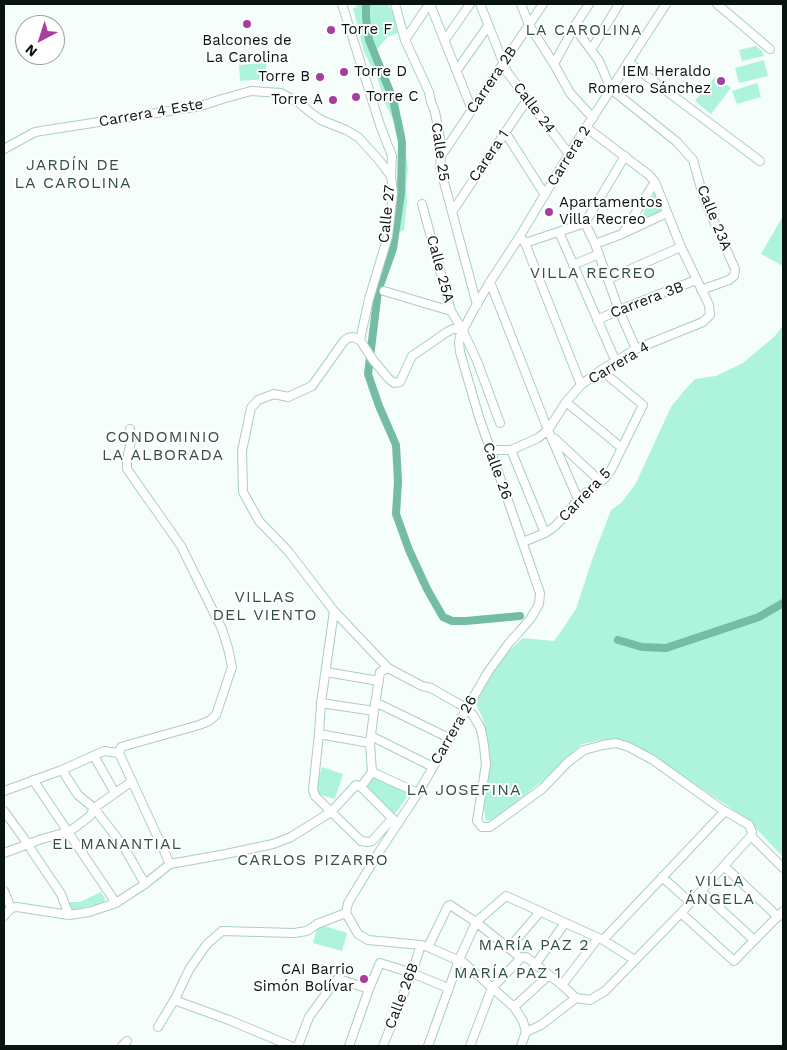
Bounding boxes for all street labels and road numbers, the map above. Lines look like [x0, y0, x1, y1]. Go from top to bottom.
street label: Carrera 2B [463, 43, 521, 117]
street label: Calle 24 [509, 79, 559, 137]
street label: Carrera 4 Este [97, 95, 205, 131]
street label: Calle 25 [427, 121, 453, 183]
street label: Carrera 2 [543, 123, 595, 189]
street label: Carera 1 [465, 127, 513, 185]
street label: Calle 23A [693, 183, 735, 253]
street label: Calle 27 [375, 184, 399, 244]
street label: Calle 25A [422, 233, 458, 305]
street label: Carrera 3B [608, 278, 686, 322]
street label: Carrera 4 [585, 338, 653, 388]
street label: Calle 26 [478, 440, 516, 502]
street label: Carrera 5 [555, 464, 615, 526]
street label: Carrera 26 [427, 692, 481, 768]
street label: Calle 26B [381, 960, 423, 1032]

